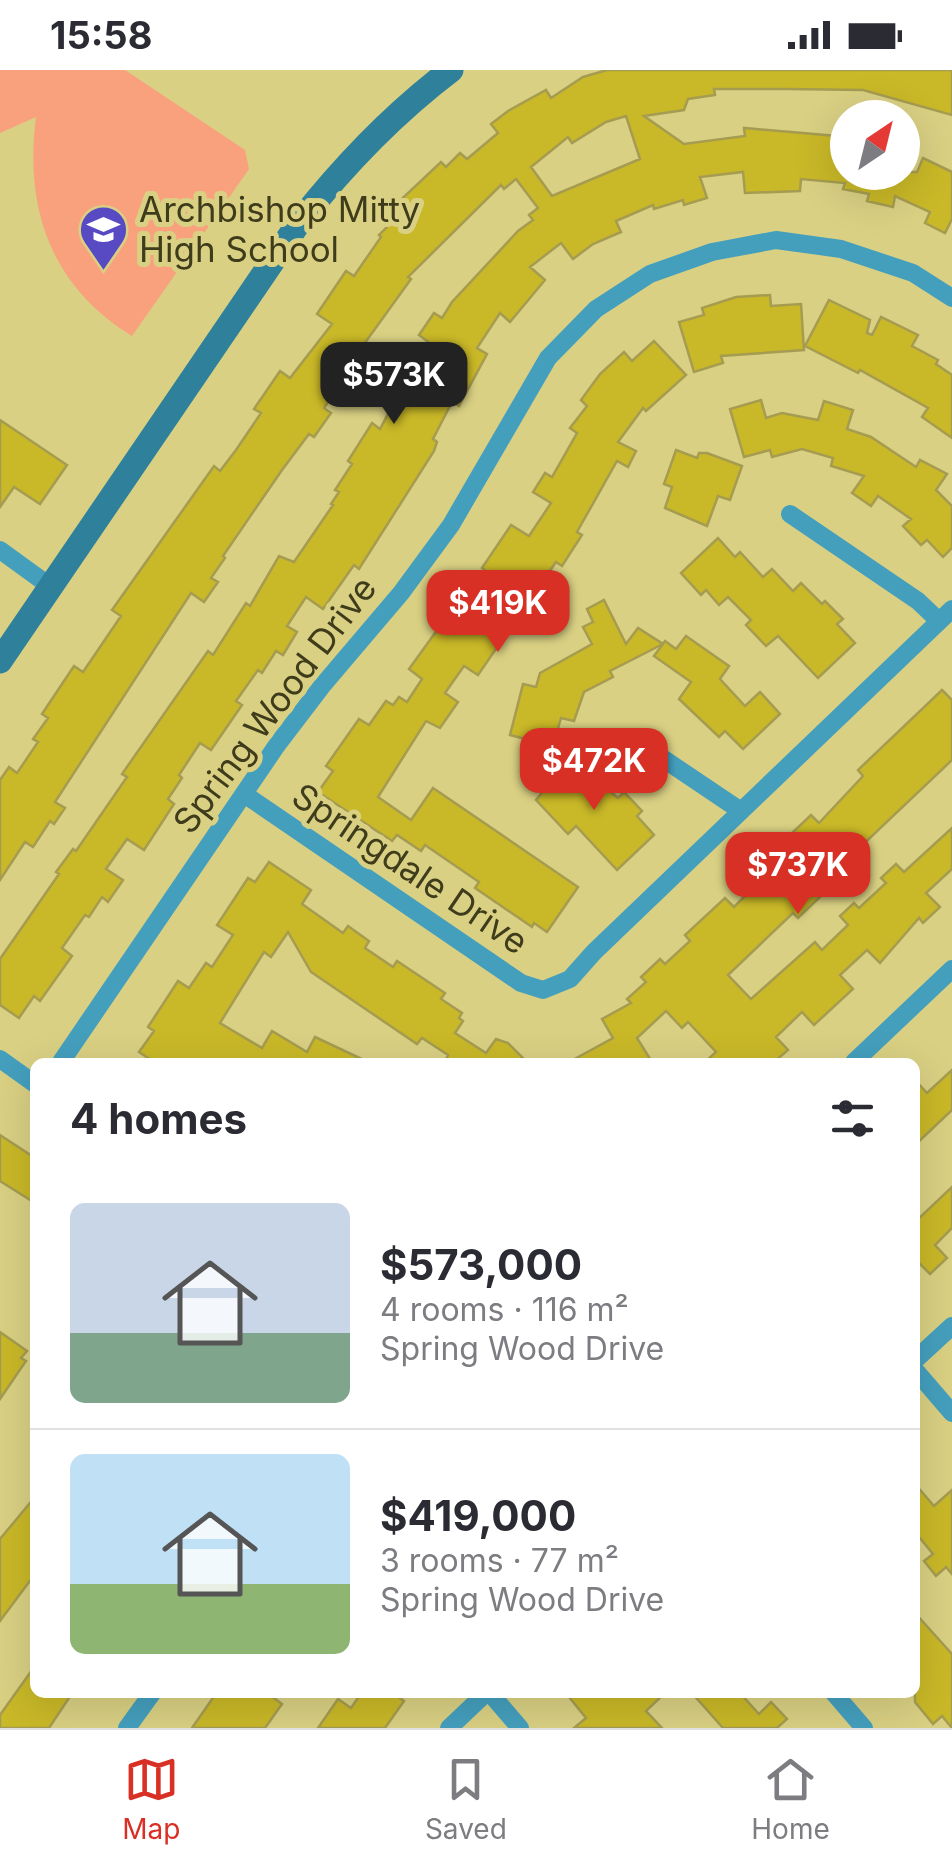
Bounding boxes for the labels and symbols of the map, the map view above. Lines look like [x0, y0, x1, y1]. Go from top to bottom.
north arrow [830, 100, 920, 190]
place label: Archbishop Mitty High School [139, 188, 420, 270]
school or university icon: Archbishop Mitty High School [78, 204, 130, 272]
pin: $573K [324, 342, 464, 427]
street label: Spring Wood Drive [164, 568, 385, 841]
pin: $419K [428, 570, 568, 655]
pin: $472K [524, 728, 664, 813]
street label: Springdale Drive [285, 774, 536, 962]
pin: $737K [728, 832, 868, 917]

